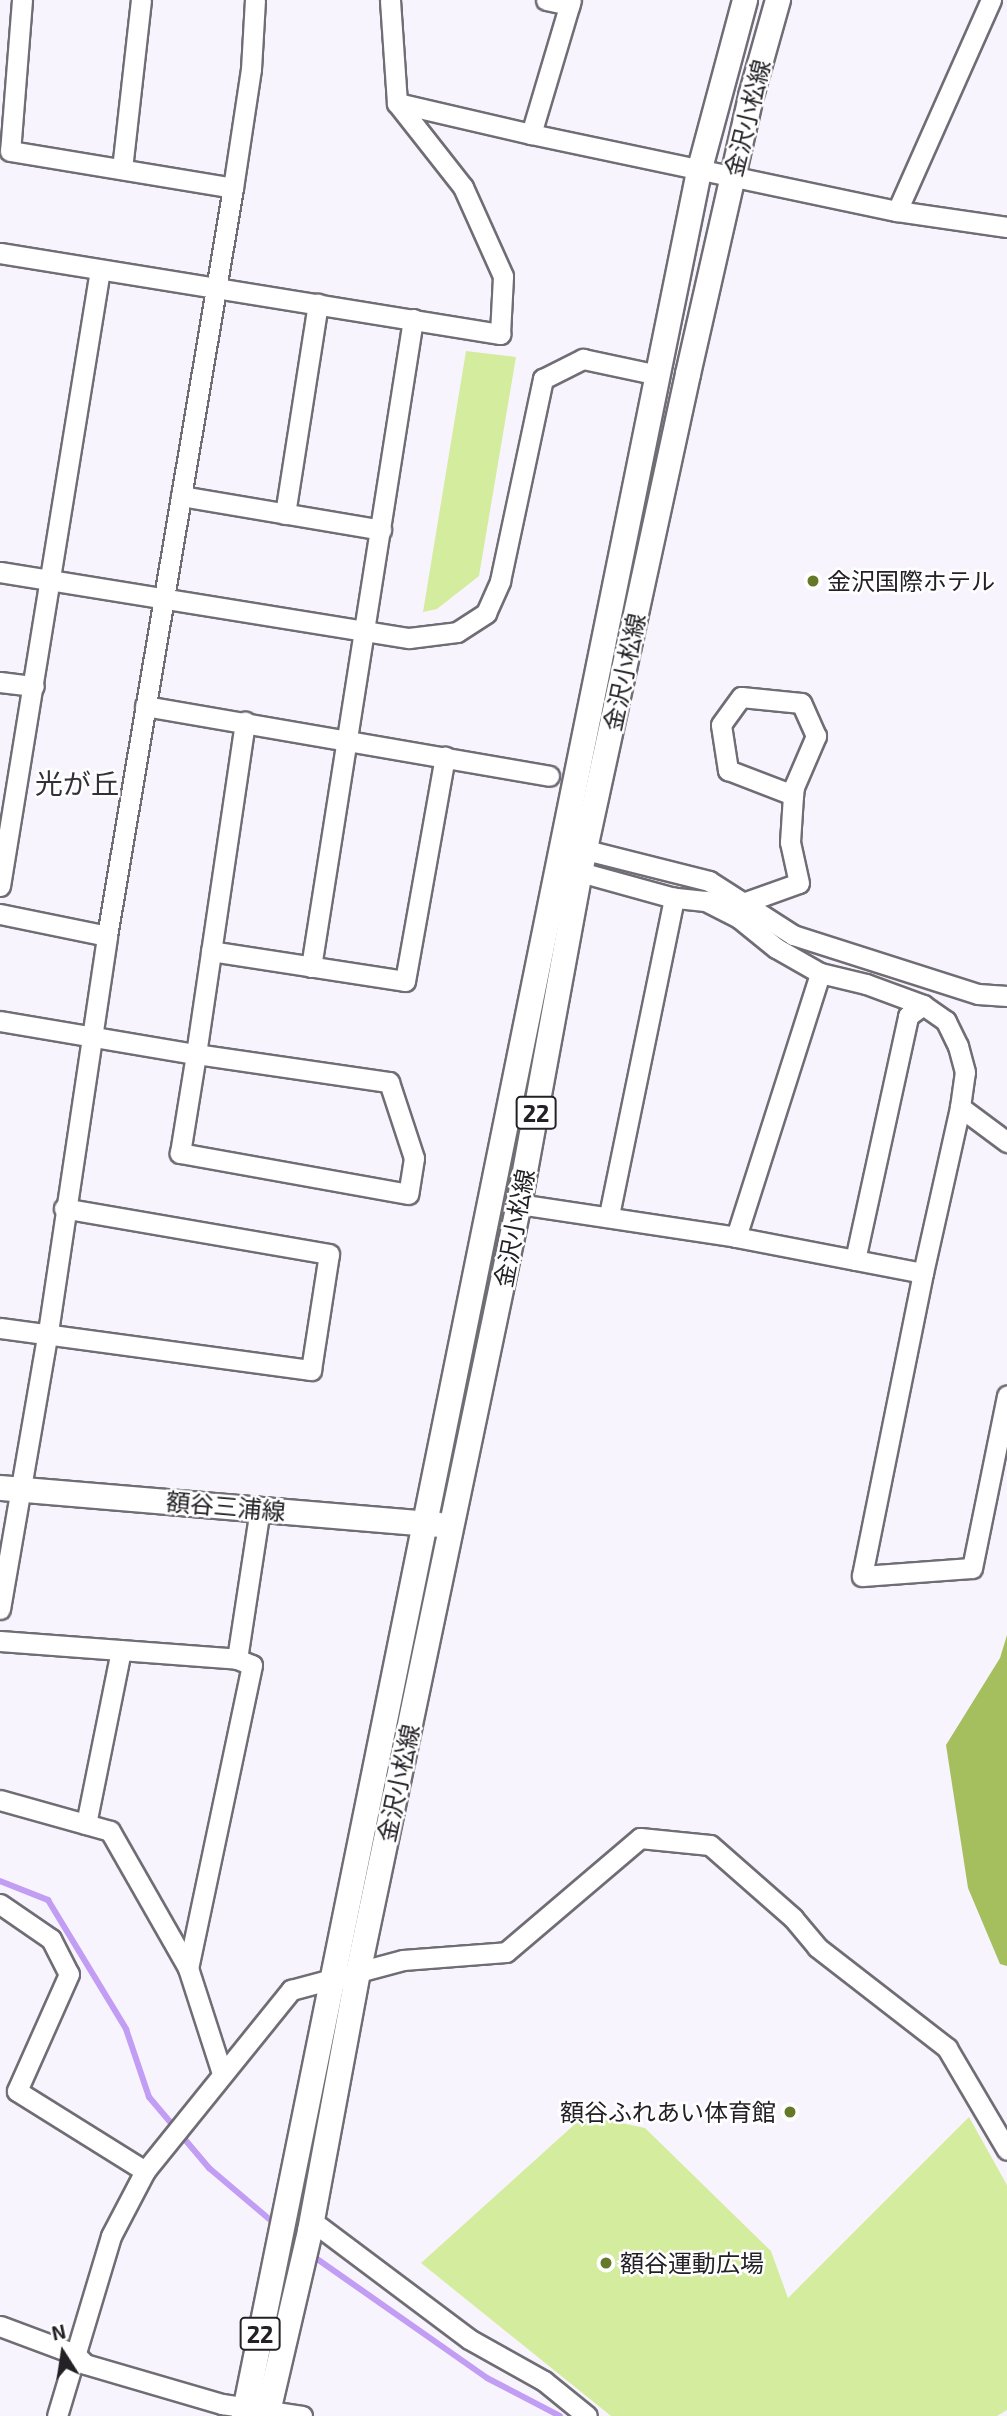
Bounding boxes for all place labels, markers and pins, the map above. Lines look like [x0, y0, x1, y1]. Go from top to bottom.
place label: 金沢国際ホテル [827, 567, 995, 595]
marker: 金沢国際ホテル [805, 573, 821, 589]
place label: 額谷ふれあい体育館 [560, 2098, 776, 2126]
marker: 額谷ふれあい体育館 [782, 2104, 798, 2120]
place label: 額谷運動広場 [620, 2249, 764, 2277]
marker: 額谷運動広場 [598, 2255, 614, 2271]

